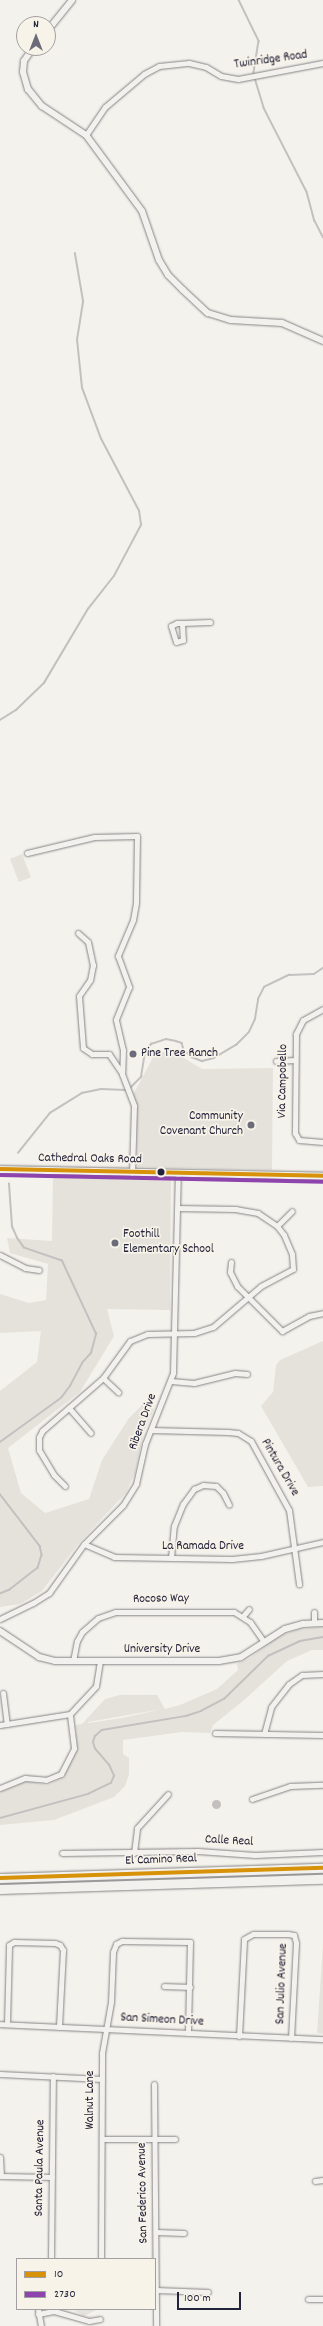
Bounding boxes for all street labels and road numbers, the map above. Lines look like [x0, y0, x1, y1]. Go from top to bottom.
street label: Twinridge Road [233, 48, 309, 74]
street label: Via Campobello [276, 1044, 292, 1118]
street label: Cathedral Oaks Road [38, 1151, 142, 1169]
street label: Ribera Drive [127, 1392, 161, 1452]
street label: Pintura Drive [256, 1437, 302, 1499]
street label: La Ramada Drive [162, 1539, 244, 1555]
street label: Rocoso Way [133, 1592, 189, 1608]
street label: University Drive [124, 1642, 200, 1658]
street label: Calle Real [204, 1833, 254, 1851]
street label: El Camino Real [125, 1852, 197, 1870]
street label: San Julio Avenue [274, 1943, 292, 2025]
street label: San Simeon Drive [120, 2011, 204, 2031]
street label: Walnut Lane [83, 2070, 99, 2130]
street label: Santa Paula Avenue [32, 2119, 50, 2217]
street label: San Federico Avenue [135, 2142, 153, 2244]

